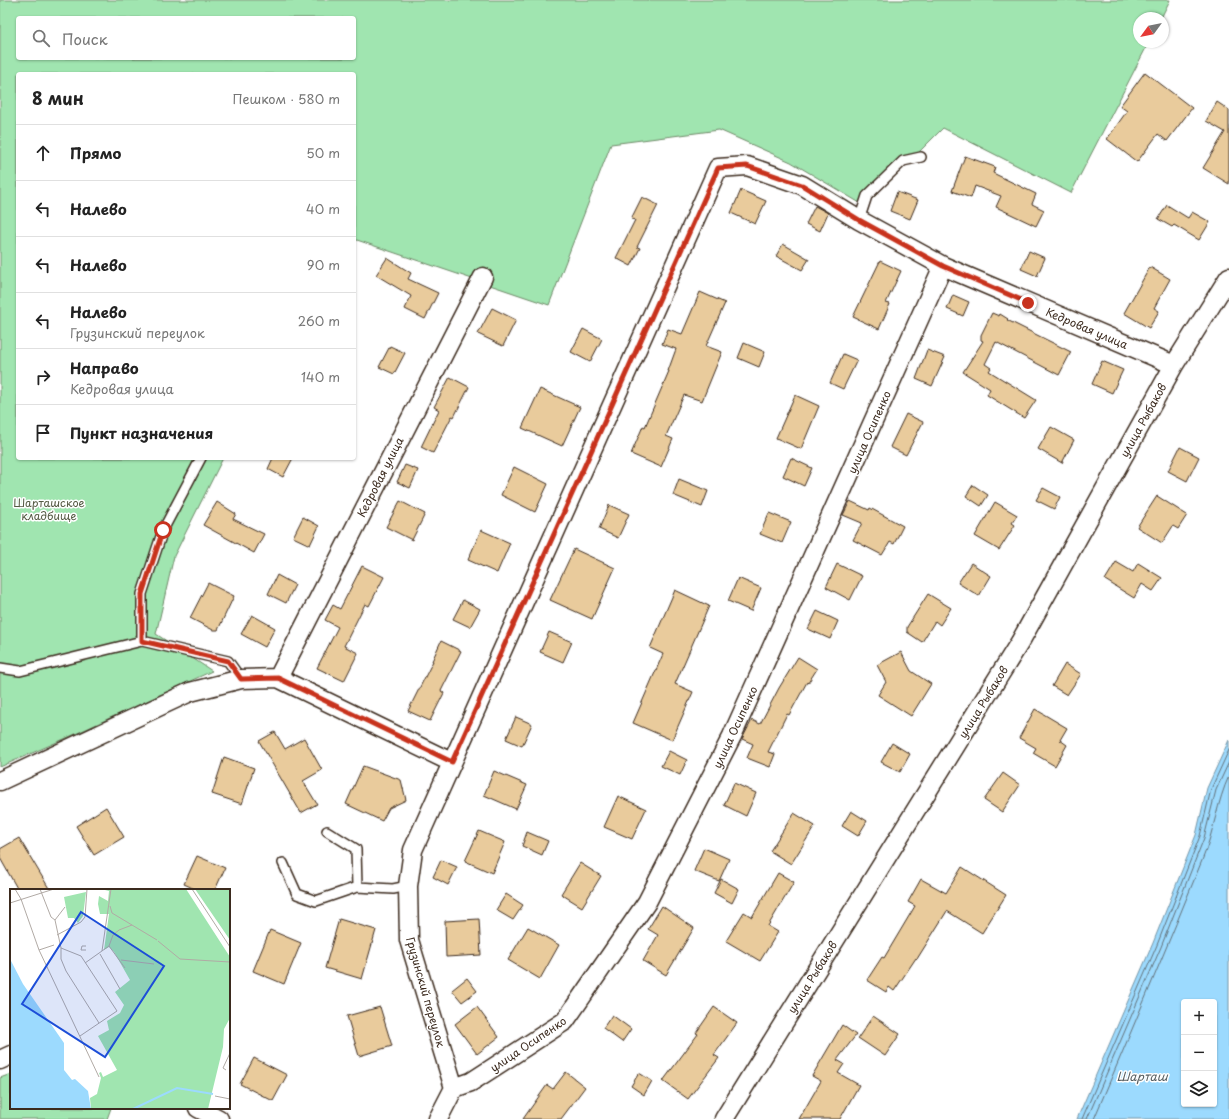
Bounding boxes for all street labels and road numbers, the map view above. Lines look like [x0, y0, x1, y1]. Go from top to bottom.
street label: Кедровая улица [1043, 303, 1131, 353]
street label: улица Рыбаков [1116, 380, 1170, 460]
street label: улица Осипенко [843, 388, 895, 476]
street label: Кедровая улица [353, 434, 408, 520]
street label: улица Рыбаков [954, 663, 1012, 741]
street label: улица Осипенко [709, 683, 761, 771]
street label: Грузинский переулок [402, 935, 450, 1050]
street label: улица Рыбаков [783, 938, 841, 1016]
street label: улица Осипенко [486, 1012, 570, 1076]

